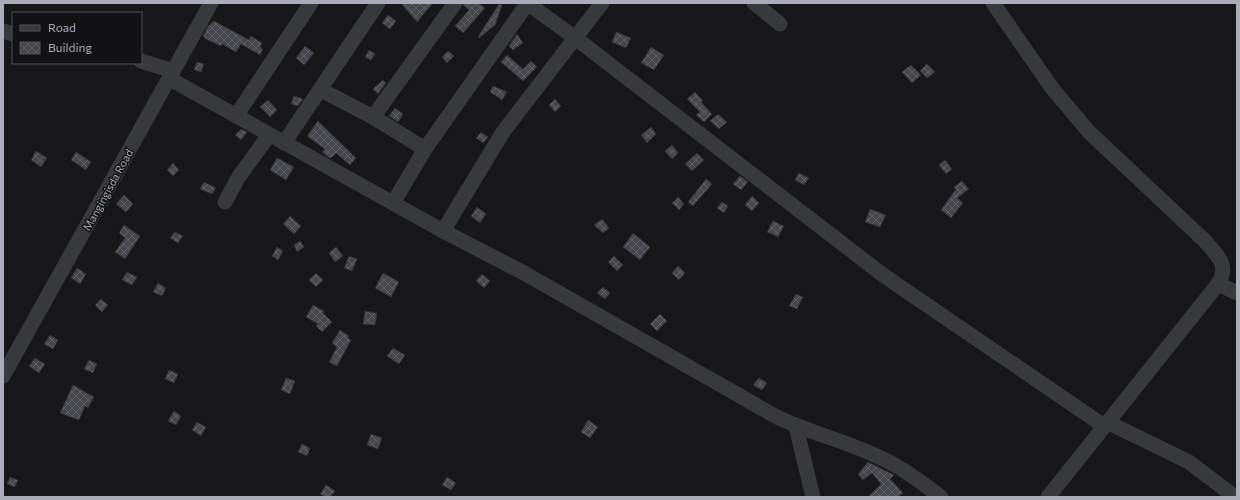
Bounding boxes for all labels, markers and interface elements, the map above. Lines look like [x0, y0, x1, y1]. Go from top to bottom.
legend [12, 12, 142, 64]
text: Road [48, 20, 76, 34]
text: Building [48, 40, 92, 54]
street label: Mangingisda Road [80, 147, 135, 233]

